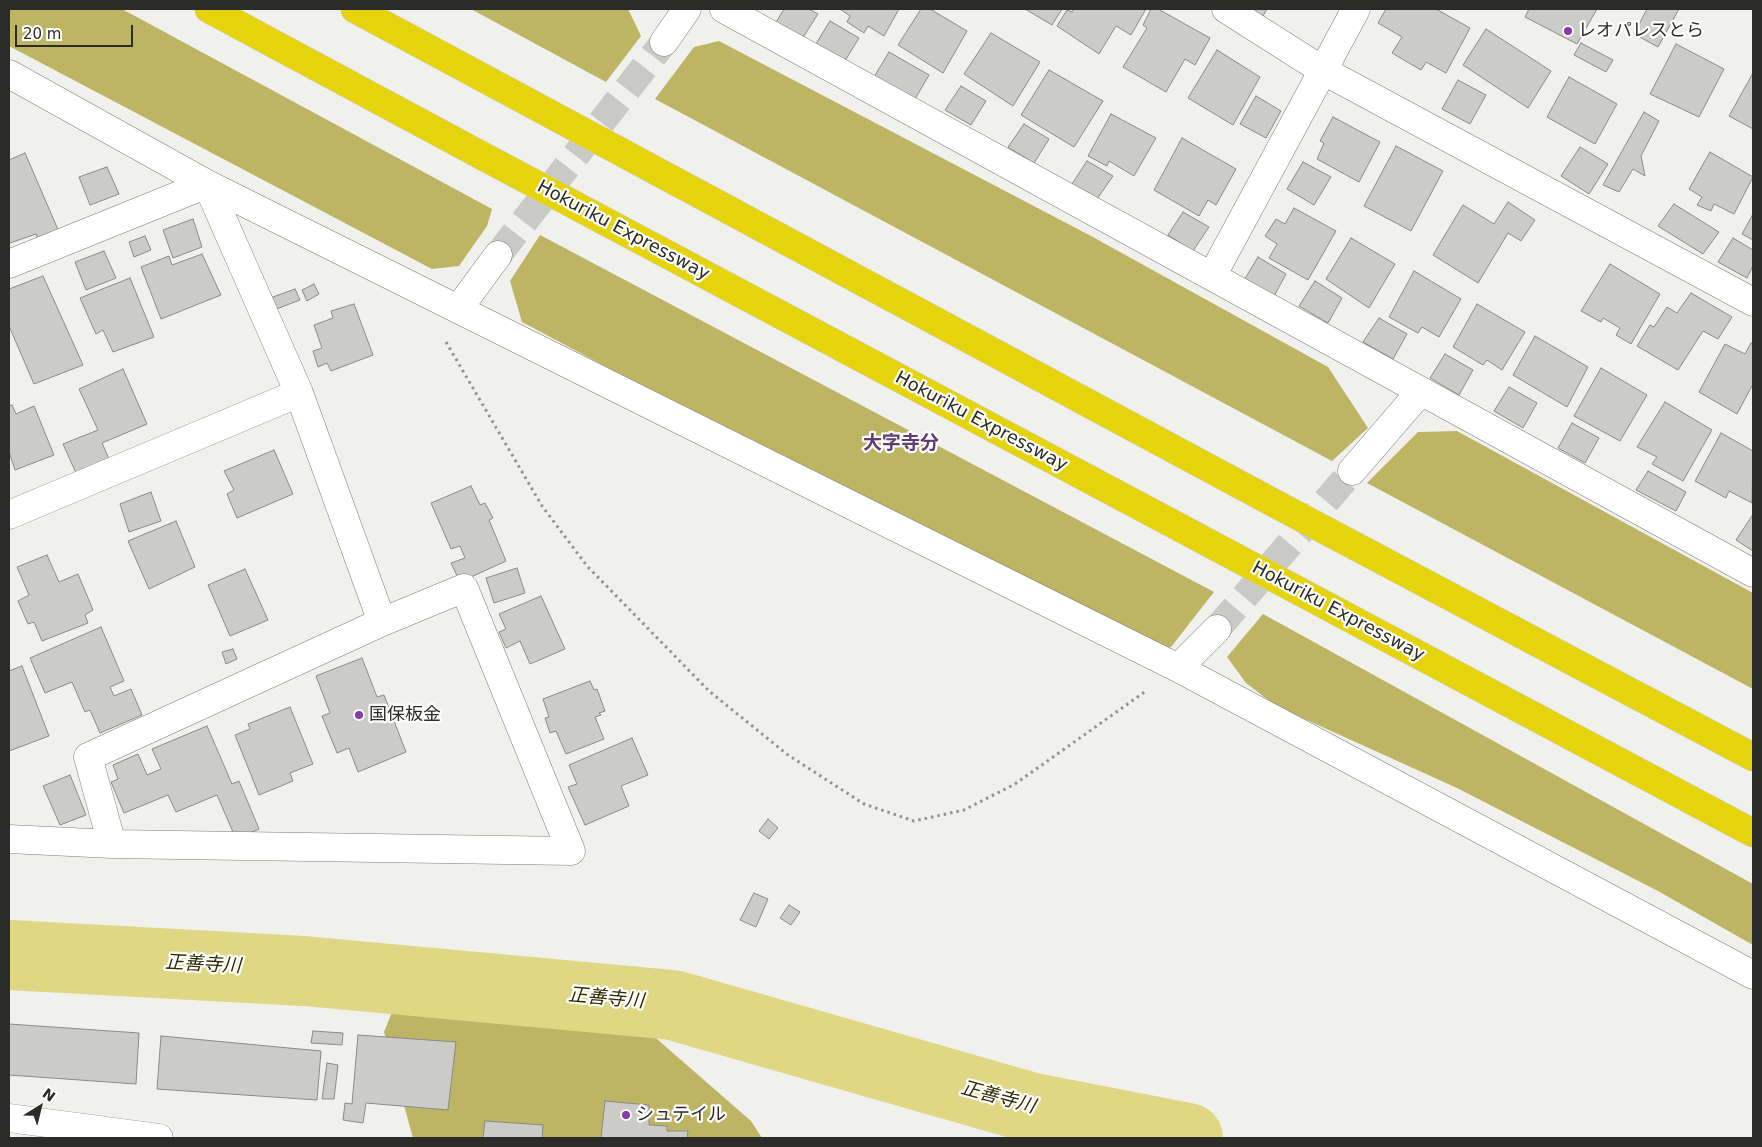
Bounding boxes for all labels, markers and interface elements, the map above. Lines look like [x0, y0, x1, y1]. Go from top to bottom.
scale bar [18, 15, 135, 47]
place label: レオパレスとら [1578, 20, 1704, 42]
text: 20 m [23, 25, 61, 43]
marker: レオパレスとら [1562, 25, 1574, 37]
street label: Hokuriku Expressway [533, 176, 713, 286]
street label: Hokuriku Expressway [891, 367, 1071, 477]
district label: 大字寺分 [863, 433, 939, 455]
street label: Hokuriku Expressway [1248, 557, 1428, 667]
place label: 国保板金 [369, 704, 441, 726]
marker: 国保板金 [353, 709, 365, 721]
water label: 正善寺川 [164, 952, 242, 978]
water label: 正善寺川 [567, 984, 645, 1014]
water label: 正善寺川 [958, 1077, 1038, 1119]
north arrow [15, 1082, 65, 1132]
text: N [39, 1085, 58, 1105]
place label: シュテイル [636, 1104, 726, 1126]
marker: シュテイル [620, 1109, 632, 1121]

